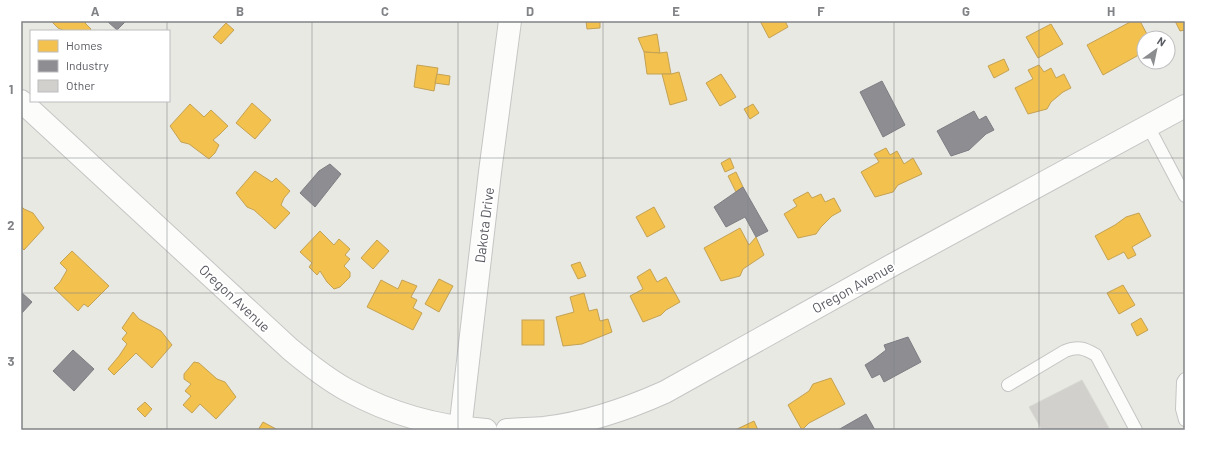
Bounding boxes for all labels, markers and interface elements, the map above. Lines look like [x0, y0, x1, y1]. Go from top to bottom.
text: A [91, 3, 100, 19]
text: B [236, 3, 244, 19]
text: C [381, 3, 389, 19]
text: D [526, 3, 534, 19]
text: E [672, 3, 680, 19]
text: F [817, 3, 825, 19]
text: G [962, 3, 970, 19]
text: H [1107, 3, 1115, 19]
legend [30, 30, 170, 102]
north arrow [1136, 30, 1176, 70]
text: N [1155, 34, 1168, 49]
text: Homes [66, 38, 103, 52]
text: Industry [66, 58, 109, 72]
text: Other [66, 78, 96, 92]
text: 1 [9, 81, 13, 97]
street label: Dakota Drive [471, 186, 497, 264]
text: 2 [7, 217, 15, 233]
street label: Oregon Avenue [809, 257, 897, 317]
street label: Oregon Avenue [196, 261, 274, 335]
text: 3 [7, 353, 15, 369]

